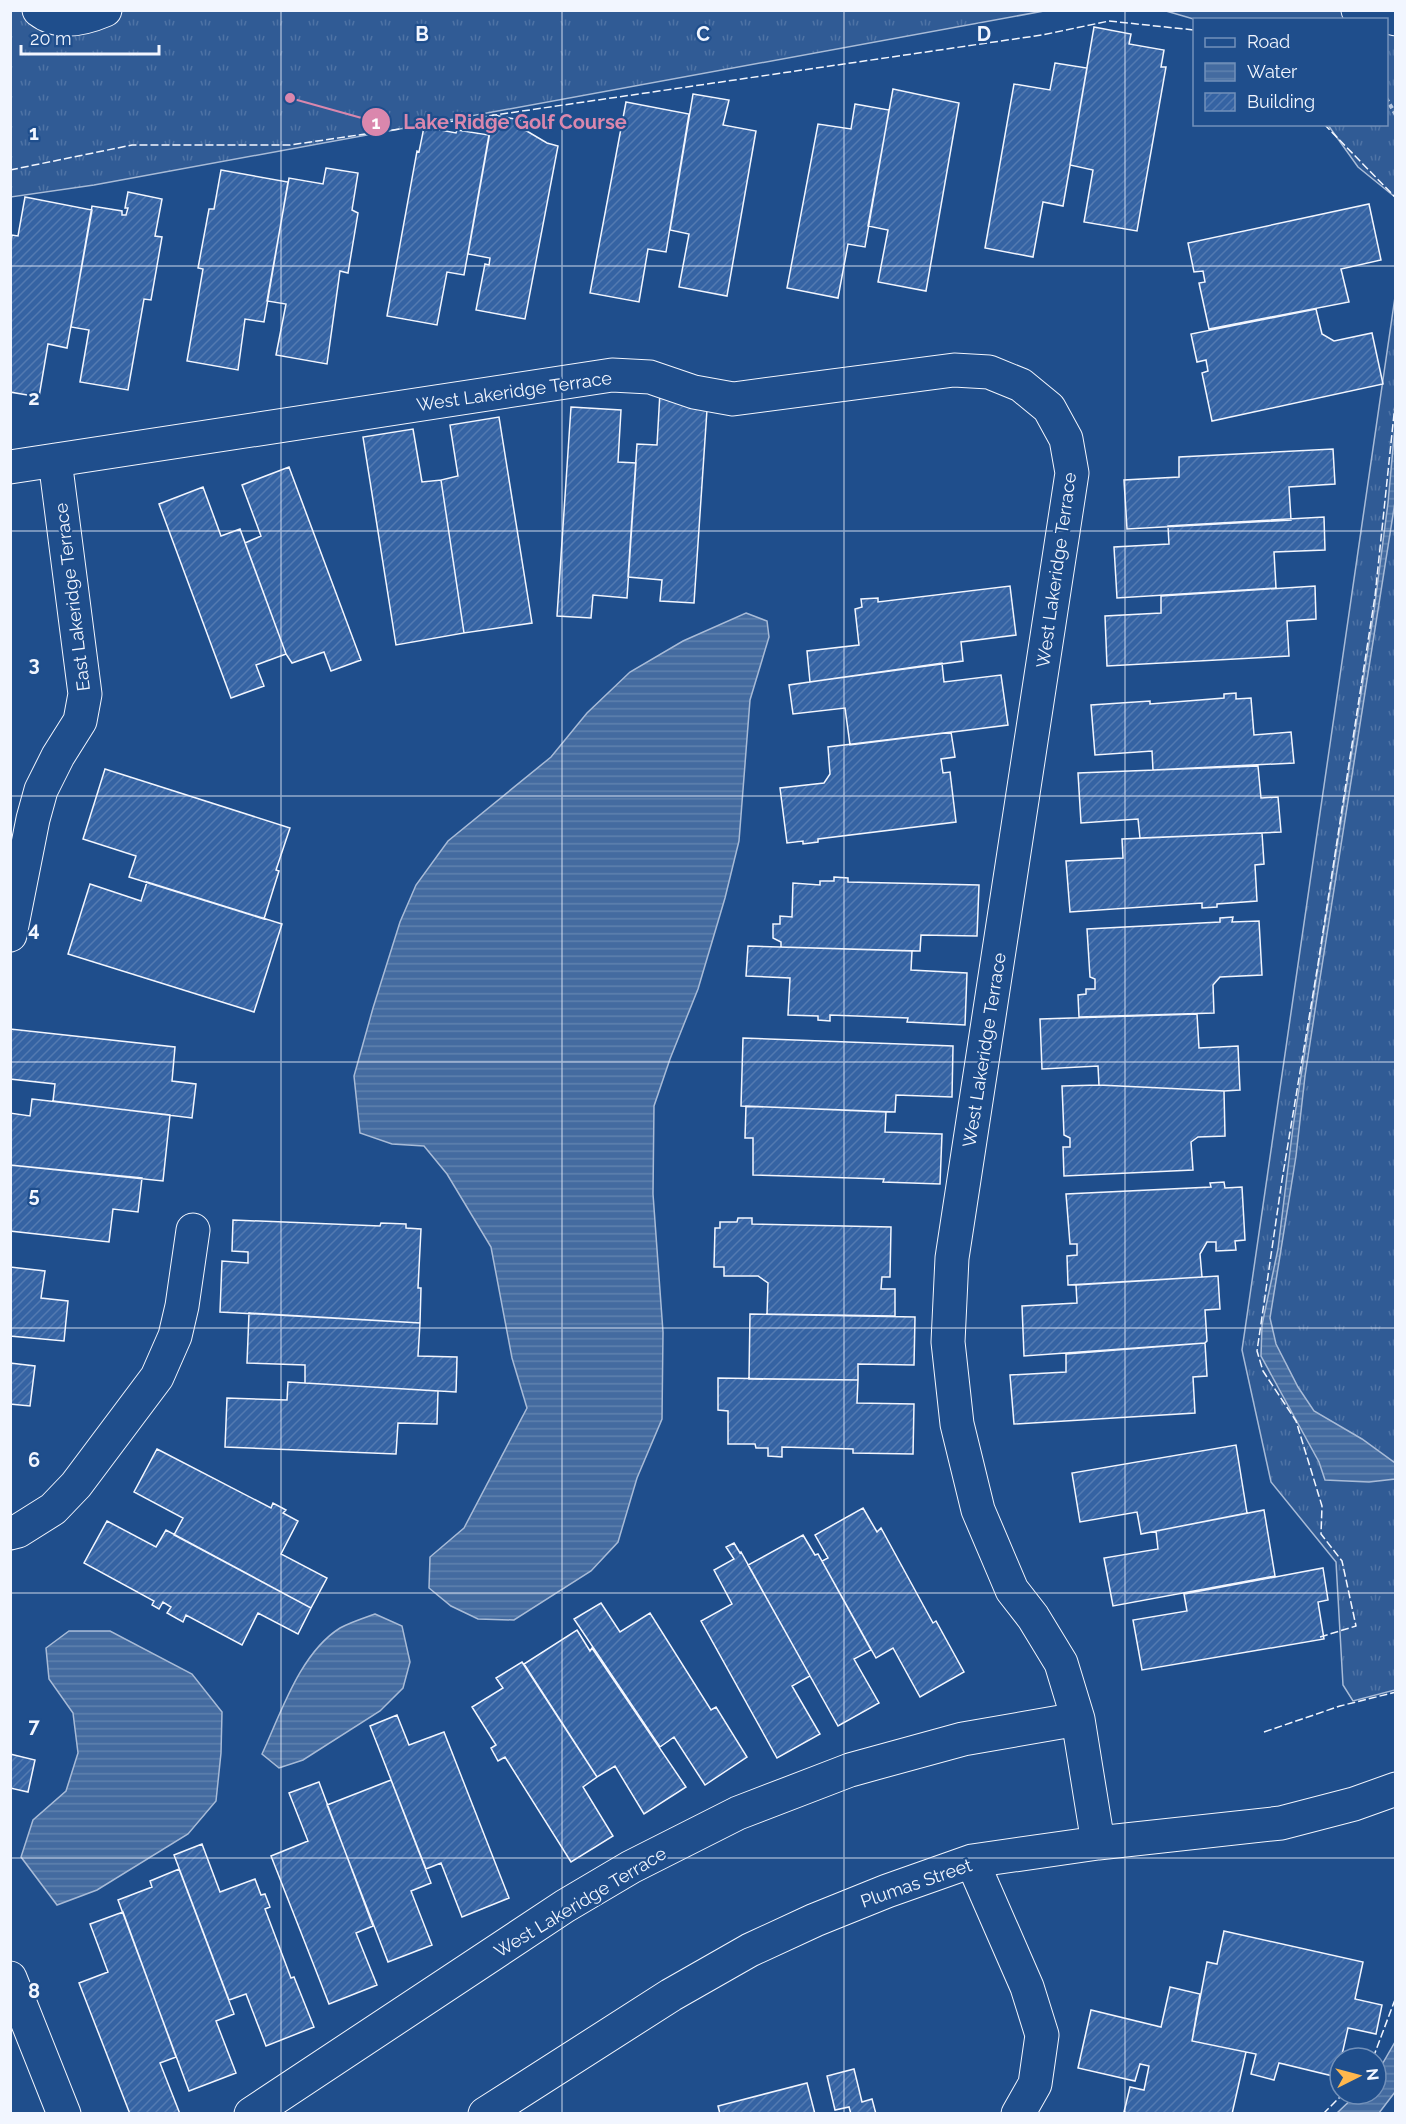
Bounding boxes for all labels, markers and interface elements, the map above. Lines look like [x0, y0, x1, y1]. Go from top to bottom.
scale bar [21, 18, 159, 56]
legend [1193, 18, 1388, 126]
text: B [415, 22, 429, 46]
text: C [696, 22, 710, 46]
text: D [977, 22, 991, 46]
text: 20 m [30, 28, 72, 49]
text: Road [1247, 31, 1290, 52]
text: Water [1247, 61, 1298, 82]
text: Building [1247, 91, 1315, 112]
callout: Lake Ridge Golf Course [361, 103, 639, 141]
text: Lake Ridge Golf Course [403, 110, 627, 134]
text: 1 [372, 112, 381, 133]
text: 1 [29, 121, 39, 145]
street label: West Lakeridge Terrace [415, 367, 613, 415]
text: 2 [28, 386, 40, 410]
street label: West Lakeridge Terrace [1032, 471, 1080, 669]
street label: East Lakeridge Terrace [50, 501, 94, 692]
text: 3 [28, 652, 40, 676]
text: 4 [28, 917, 40, 941]
street label: West Lakeridge Terrace [958, 951, 1010, 1149]
text: 5 [28, 1183, 40, 1207]
text: 6 [28, 1448, 40, 1472]
text: 7 [28, 1714, 40, 1738]
street label: West Lakeridge Terrace [490, 1842, 670, 1962]
street label: Plumas Street [858, 1854, 974, 1912]
text: 8 [28, 1979, 40, 2003]
north arrow [1328, 2046, 1388, 2106]
text: N [1362, 2067, 1383, 2082]

